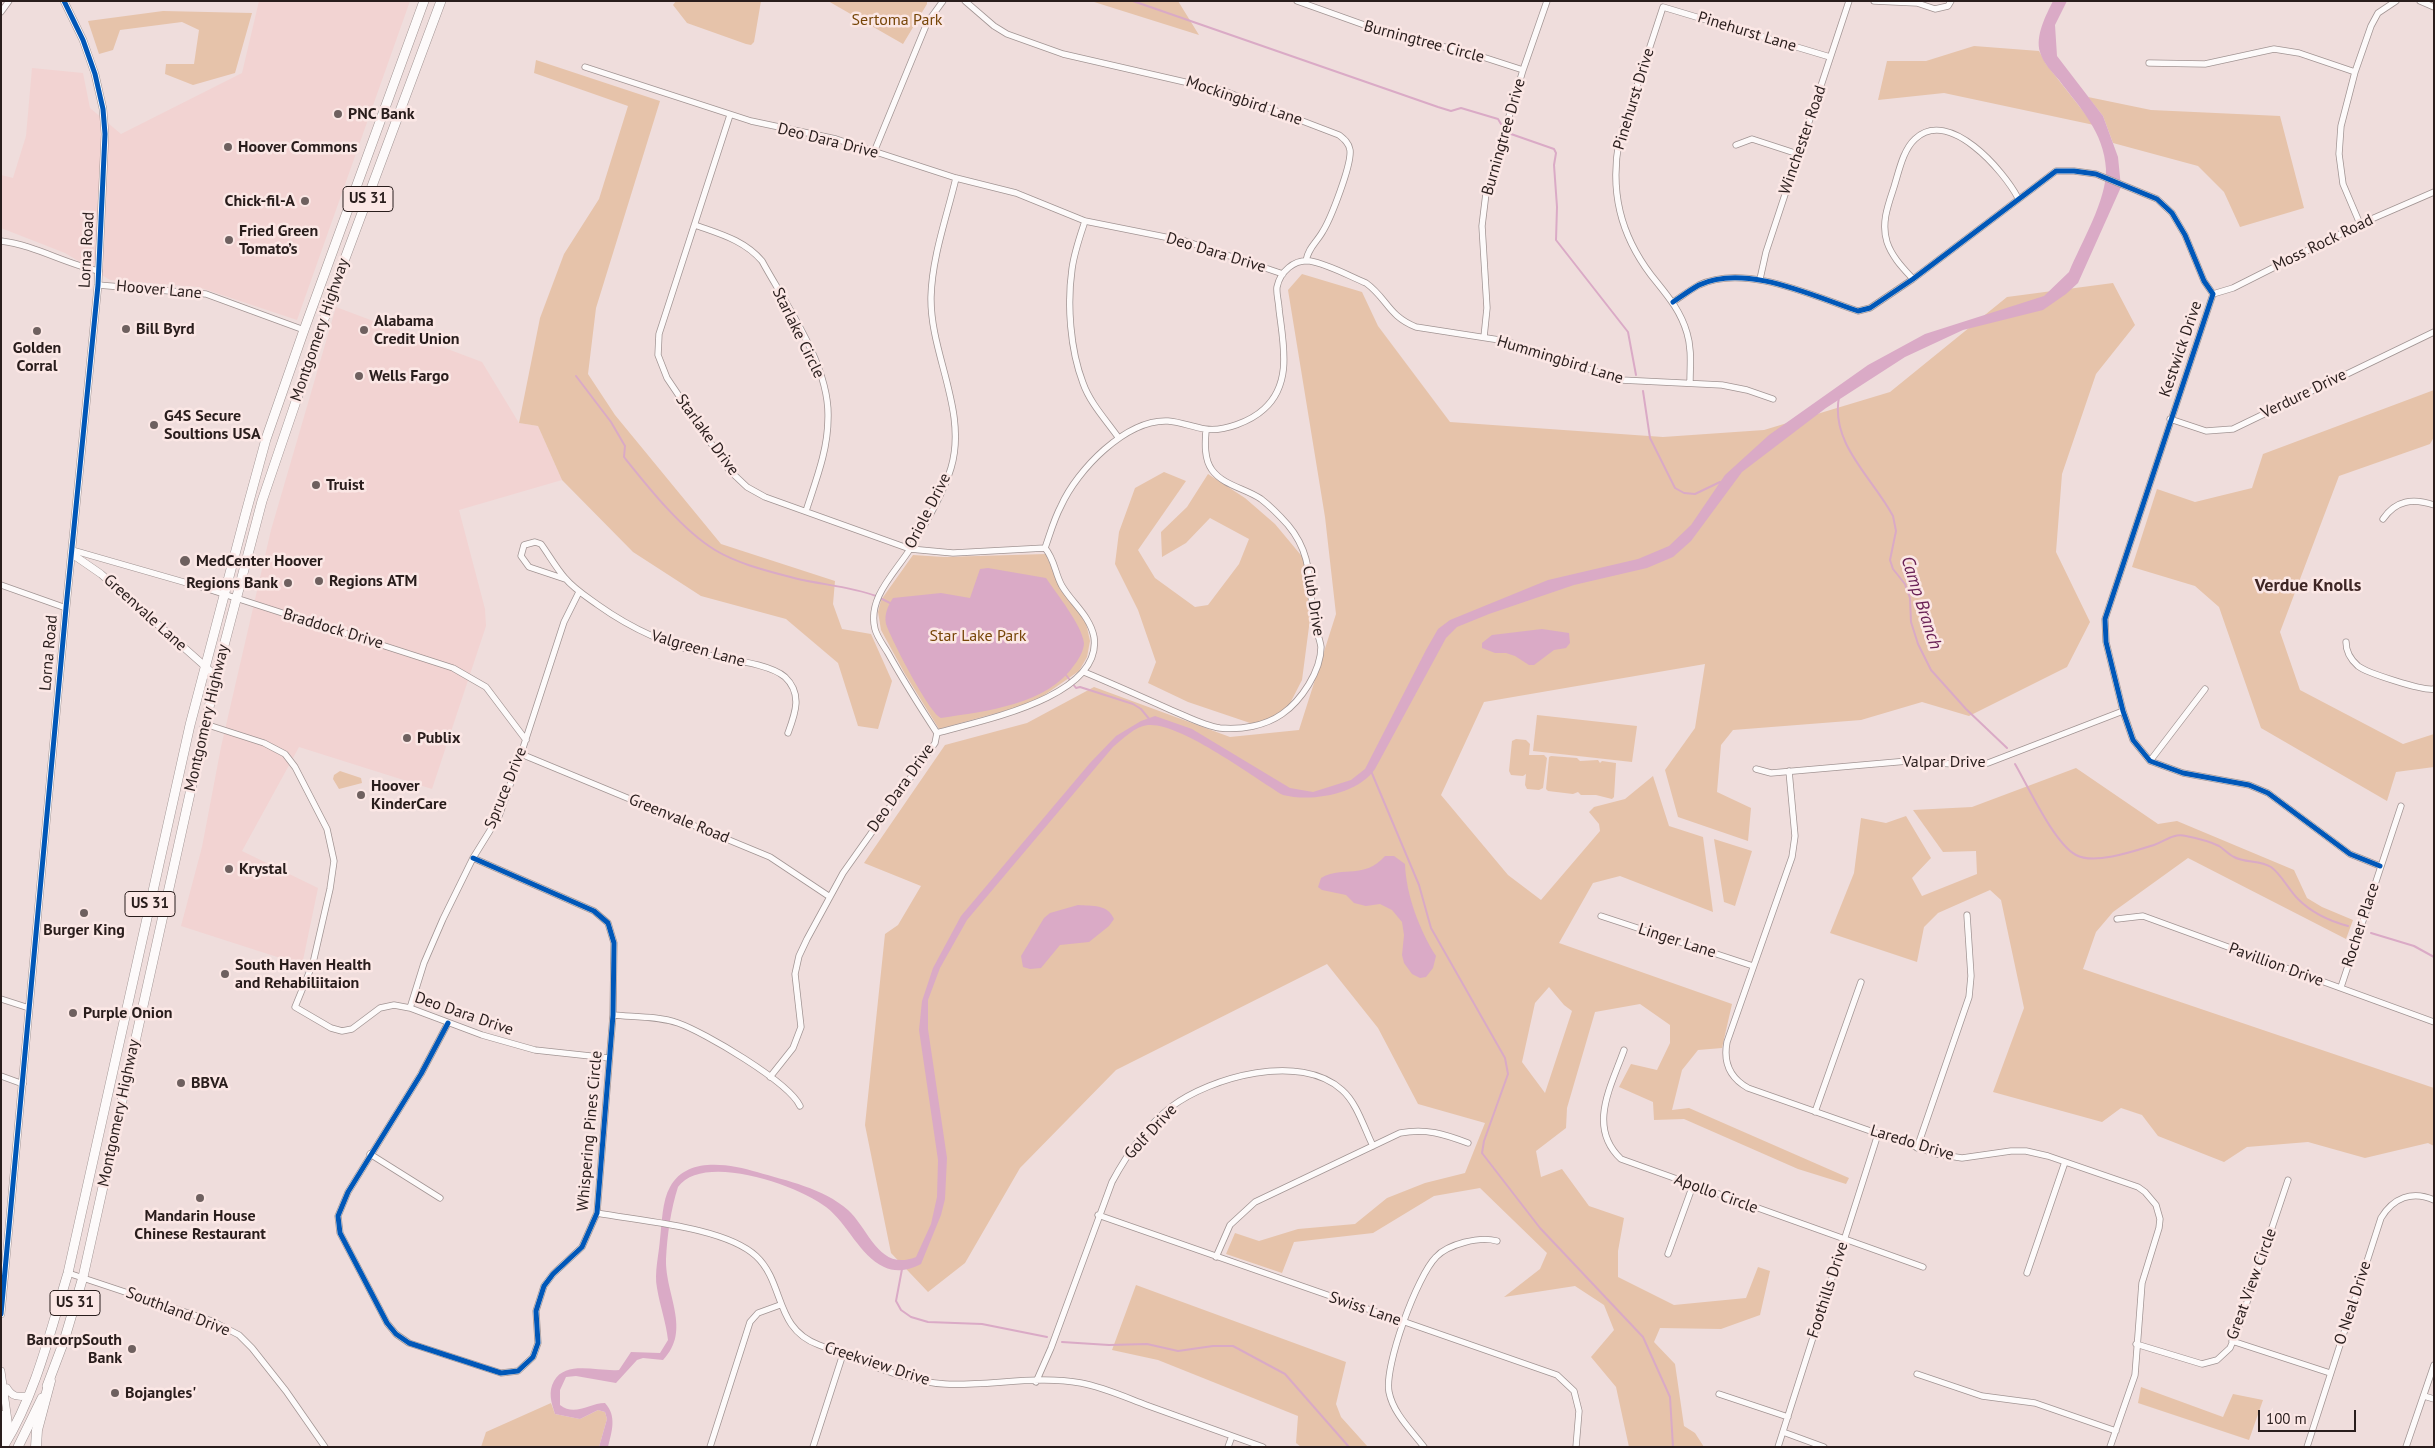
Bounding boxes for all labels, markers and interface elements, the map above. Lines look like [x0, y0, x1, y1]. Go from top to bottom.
street label: Pinehurst Lane [1695, 8, 1799, 56]
park label: Sertoma Park [852, 10, 942, 30]
street label: Burningtree Circle [1362, 17, 1486, 67]
street label: Pinehurst Drive [1609, 46, 1659, 152]
street label: Mockingbird Lane [1183, 72, 1305, 130]
street label: Burningtree Drive [1478, 76, 1530, 198]
street label: Winchester Road [1775, 83, 1831, 197]
place label: PNC Bank [348, 104, 415, 124]
marker: PNC Bank [332, 108, 344, 120]
street label: Deo Dara Drive [776, 119, 880, 163]
place label: Hoover Commons [238, 137, 358, 157]
marker: Hoover Commons [222, 141, 234, 153]
road number: US 31 [343, 186, 393, 212]
place label: Chick-fil-A [224, 191, 295, 211]
marker: Chick-fil-A [299, 195, 311, 207]
street label: Moss Rock Road [2270, 210, 2376, 276]
street label: Lorna Road [75, 211, 99, 289]
place label: Fried Green Tomato’s [239, 221, 318, 259]
street label: Deo Dara Drive [1164, 229, 1268, 277]
marker: Fried Green Tomato’s [223, 234, 235, 246]
street label: Montgomery Highway [286, 256, 354, 404]
street label: Hoover Lane [115, 277, 203, 303]
street label: Starlake Circle [768, 284, 828, 382]
street label: Kestwick Drive [2156, 298, 2206, 400]
place label: Alabama Credit Union [374, 311, 459, 349]
place label: Bill Byrd [136, 319, 195, 339]
marker: Bill Byrd [120, 323, 132, 335]
marker: Alabama Credit Union [358, 324, 370, 336]
marker: Golden Corral [31, 325, 43, 337]
street label: Hummingbird Lane [1495, 332, 1625, 388]
place label: Golden Corral [13, 338, 61, 376]
street label: Verdure Drive [2258, 365, 2350, 423]
place label: Wells Fargo [369, 366, 449, 386]
marker: Wells Fargo [353, 370, 365, 382]
street label: Starlake Drive [671, 391, 743, 479]
place label: G4S Secure Soultions USA [164, 406, 261, 444]
marker: G4S Secure Soultions USA [148, 419, 160, 431]
street label: Oriole Drive [901, 470, 955, 552]
place label: Truist [326, 475, 364, 495]
marker: Truist [310, 479, 322, 491]
place label: MedCenter Hoover [196, 551, 323, 571]
marker: MedCenter Hoover [178, 554, 192, 568]
water label: Camp Branch [1896, 554, 1946, 652]
street label: Club Drive [1298, 564, 1328, 638]
street label: Greenvale Lane [99, 571, 191, 655]
place label: Regions ATM [329, 571, 417, 591]
place label: Regions Bank [186, 573, 278, 593]
marker: Regions ATM [313, 575, 325, 587]
district label: Verdue Knolls [2255, 575, 2361, 597]
marker: Regions Bank [282, 577, 294, 589]
street label: Braddock Drive [281, 605, 385, 653]
street label: Lorna Road [36, 614, 62, 692]
street label: Valgreen Lane [649, 626, 747, 672]
park label: Star Lake Park [930, 626, 1026, 646]
street label: Montgomery Highway [181, 643, 233, 793]
place label: Publix [417, 728, 460, 748]
marker: Publix [401, 732, 413, 744]
street label: Deo Dara Drive [864, 740, 938, 836]
street label: Spruce Drive [481, 744, 531, 832]
street label: Valpar Drive [1902, 752, 1986, 772]
place label: Hoover KinderCare [371, 776, 447, 814]
marker: Hoover KinderCare [355, 789, 367, 801]
street label: Greenvale Road [626, 790, 732, 848]
place label: Krystal [239, 859, 287, 879]
marker: Krystal [223, 863, 235, 875]
street label: Rocher Place [2338, 880, 2384, 970]
road number: US 31 [125, 892, 175, 916]
marker: Burger King [78, 907, 90, 919]
street label: Linger Lane [1636, 919, 1718, 963]
place label: Burger King [43, 920, 125, 940]
street label: Pavillion Drive [2226, 939, 2326, 991]
place label: South Haven Health and Rehabiliitaion [235, 955, 371, 993]
marker: South Haven Health and Rehabiliitaion [219, 968, 231, 980]
street label: Deo Dara Drive [412, 988, 516, 1040]
place label: Purple Onion [83, 1003, 172, 1023]
marker: Purple Onion [67, 1007, 79, 1019]
street label: Montgomery Highway [94, 1038, 144, 1188]
street label: Whispering Pines Circle [573, 1050, 607, 1212]
place label: BBVA [191, 1073, 228, 1093]
marker: BBVA [175, 1077, 187, 1089]
street label: Golf Drive [1121, 1100, 1181, 1164]
street label: Laredo Drive [1868, 1121, 1956, 1165]
street label: Apollo Circle [1672, 1170, 1760, 1218]
marker: Mandarin House Chinese Restaurant [194, 1192, 206, 1204]
place label: Mandarin House Chinese Restaurant [134, 1206, 266, 1244]
street label: Great View Circle [2223, 1226, 2281, 1342]
street label: Foothills Drive [1803, 1239, 1853, 1341]
street label: O Neal Drive [2330, 1259, 2376, 1347]
street label: Southland Drive [123, 1283, 233, 1341]
street label: Swiss Lane [1326, 1288, 1404, 1330]
road number: US 31 [50, 1290, 100, 1316]
place label: BancorpSouth Bank [26, 1330, 122, 1368]
street label: Creekview Drive [822, 1338, 932, 1390]
marker: BancorpSouth Bank [126, 1343, 138, 1355]
place label: Bojangles' [125, 1383, 196, 1403]
marker: Bojangles' [109, 1387, 121, 1399]
scale bar [2260, 1400, 2358, 1432]
text: 100 m [2266, 1409, 2307, 1428]

